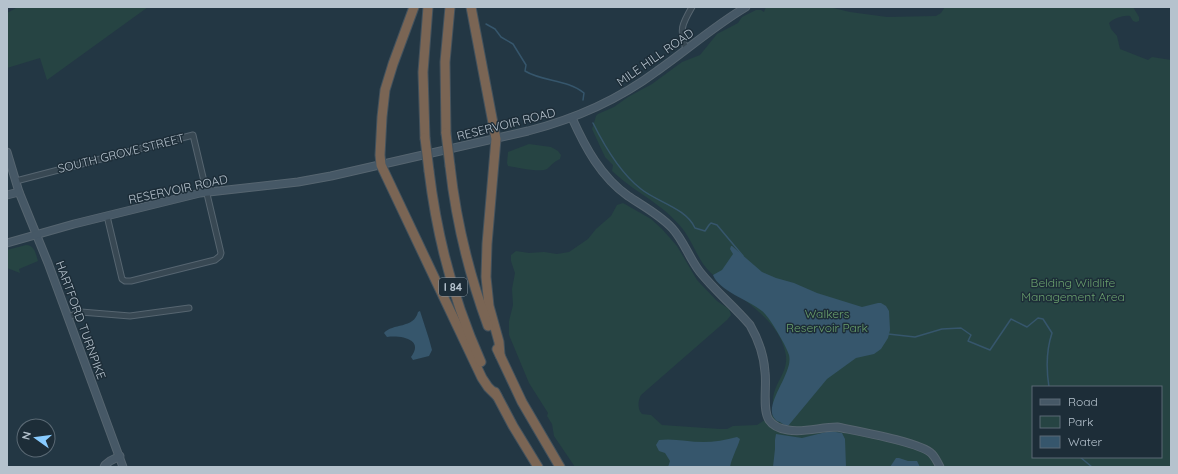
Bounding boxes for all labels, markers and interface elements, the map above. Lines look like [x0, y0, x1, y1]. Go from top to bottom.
street label: MILE HILL ROAD [614, 25, 697, 89]
street label: RESERVOIR ROAD [455, 104, 557, 144]
street label: SOUTH GROVE STREET [56, 130, 186, 176]
street label: RESERVOIR ROAD [127, 171, 229, 207]
street label: HARTFORD TURNPIKE [53, 259, 109, 381]
park label: Belding Wildlife Management Area [1021, 275, 1125, 304]
road number: I 84 [439, 278, 467, 296]
park label: Walkers Reservoir Park [786, 306, 868, 335]
legend [1032, 386, 1162, 458]
text: Road [1068, 394, 1098, 409]
text: Park [1068, 414, 1093, 429]
north arrow [16, 418, 56, 458]
text: N [19, 430, 34, 441]
text: Water [1068, 434, 1103, 449]

